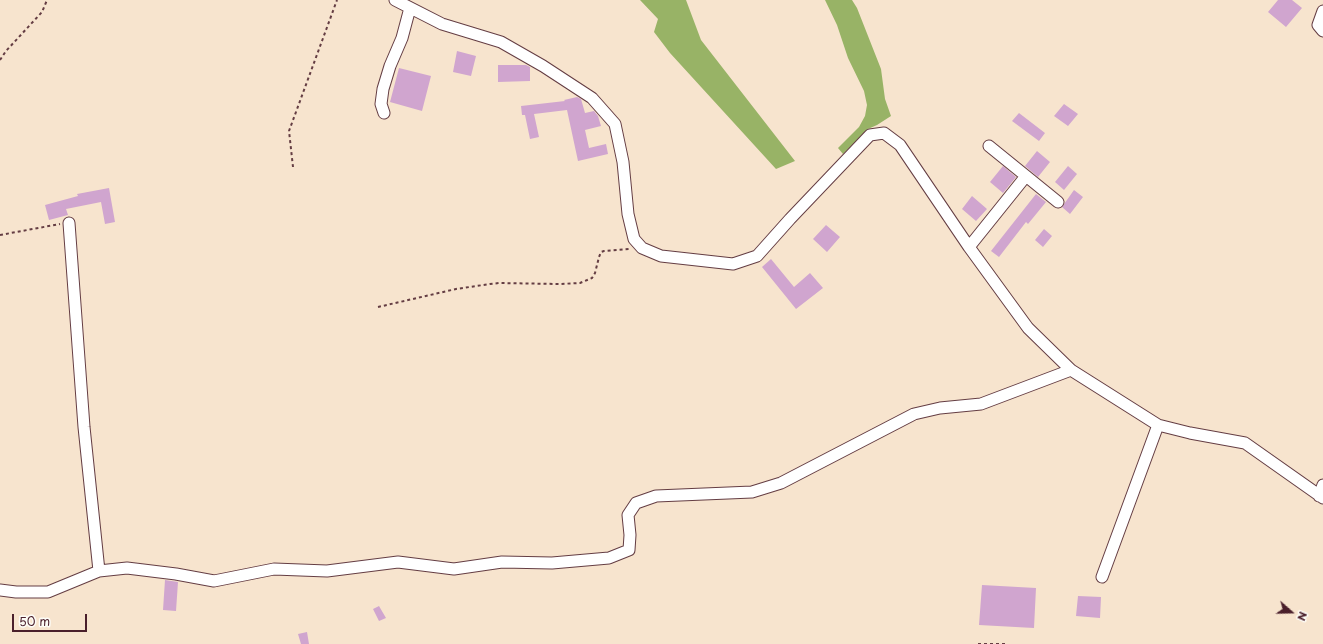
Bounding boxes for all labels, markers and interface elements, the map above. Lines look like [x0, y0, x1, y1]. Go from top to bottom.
north arrow [1271, 592, 1311, 632]
scale bar [14, 606, 89, 632]
text: N [1293, 609, 1312, 623]
text: 50 m [19, 612, 50, 630]

